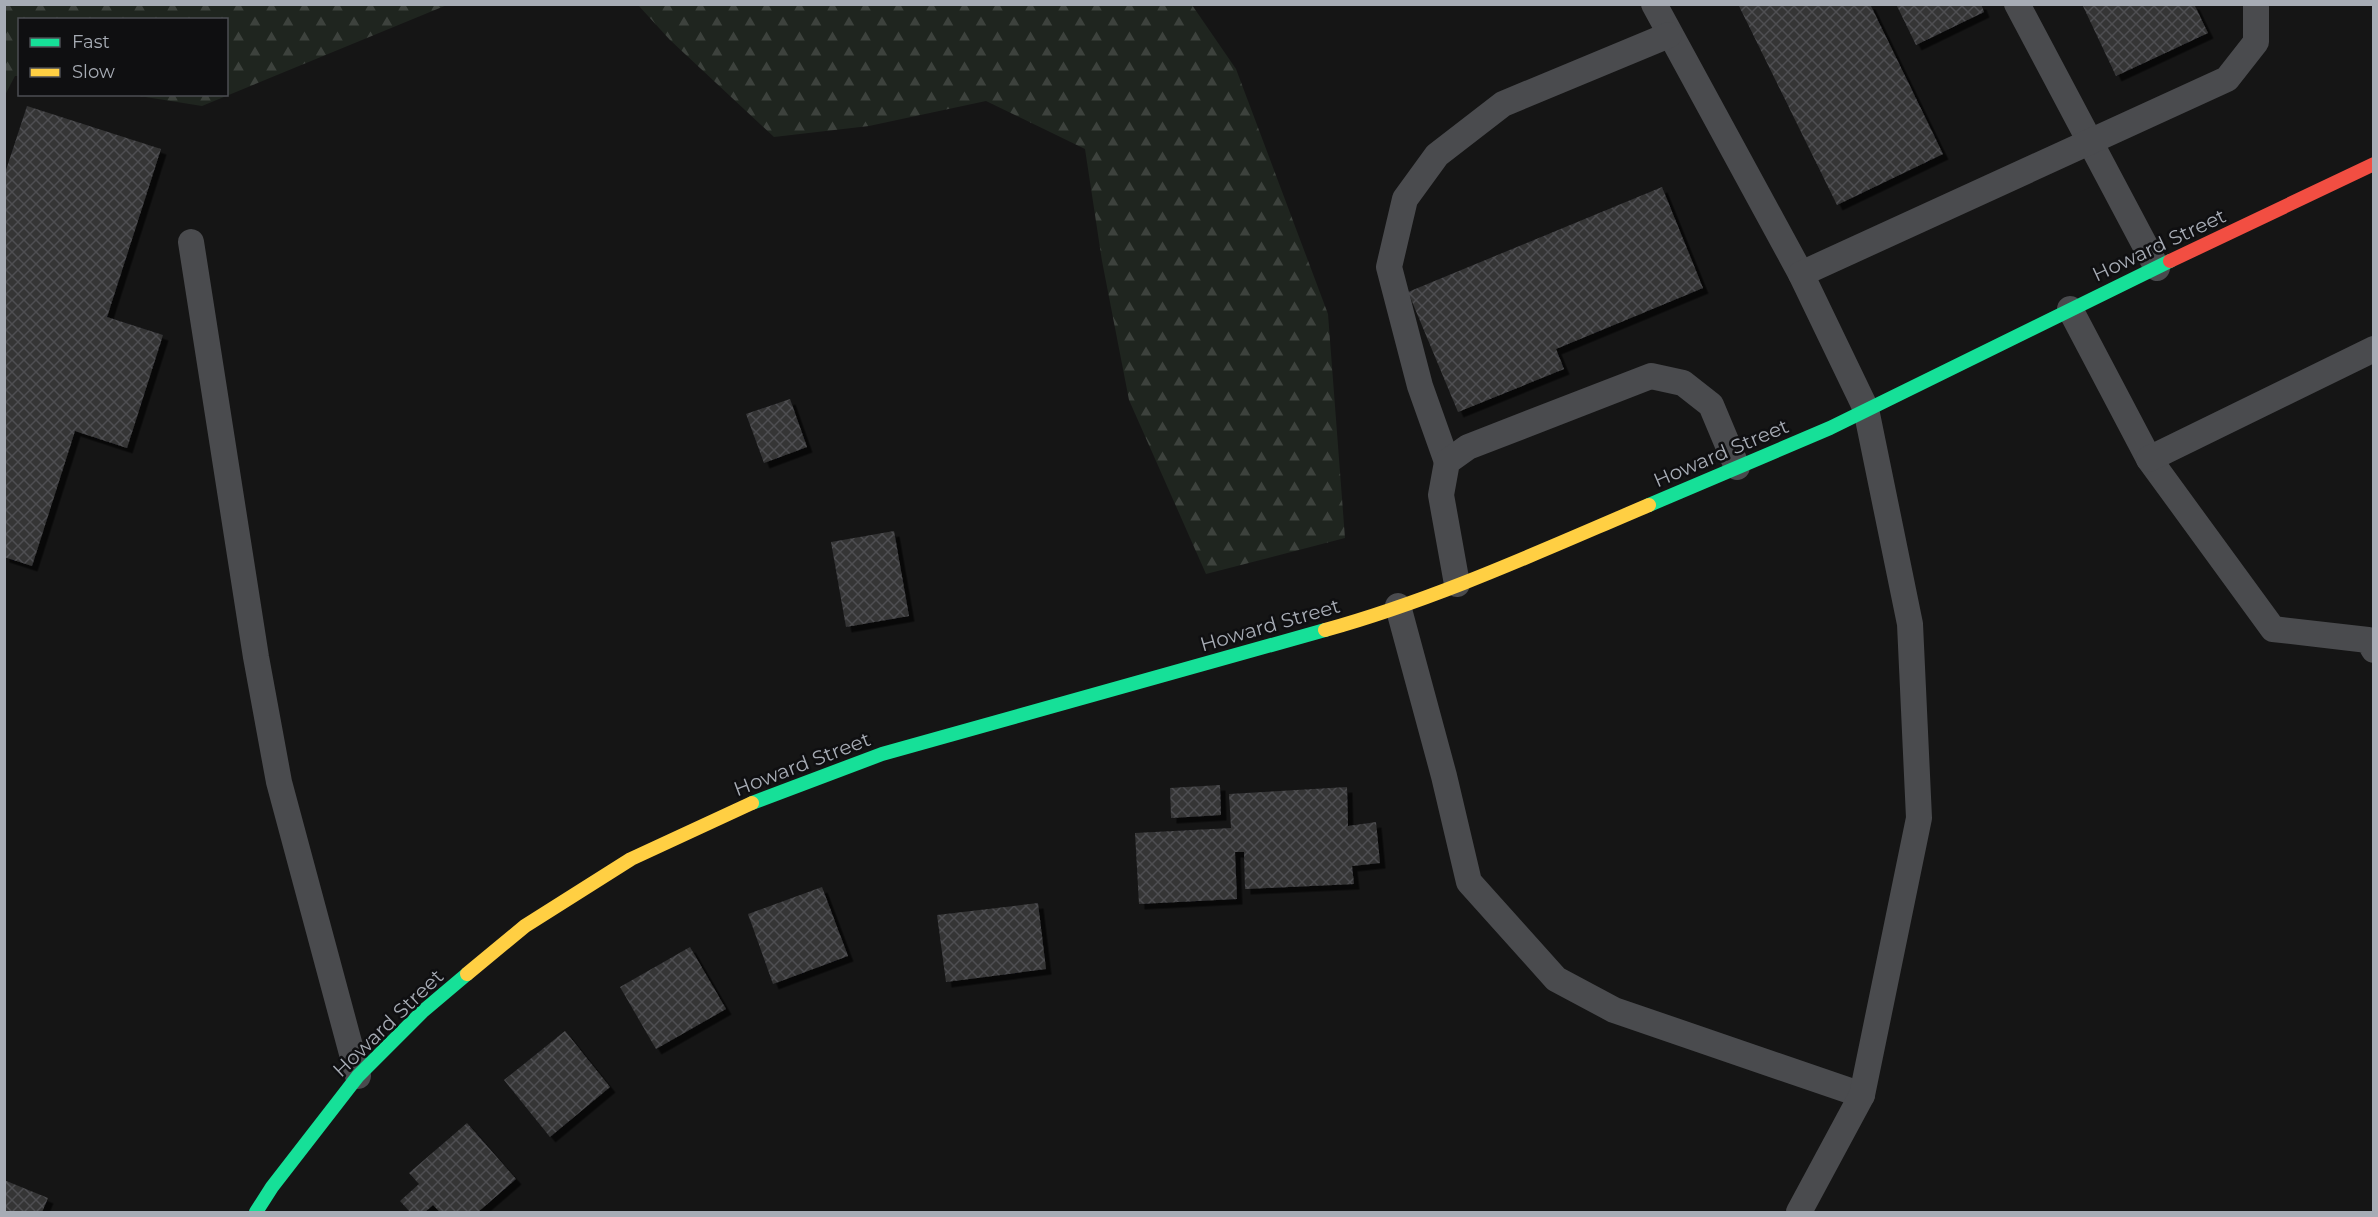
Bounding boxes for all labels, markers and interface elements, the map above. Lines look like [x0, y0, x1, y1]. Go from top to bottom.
legend [18, 18, 228, 96]
text: Fast [72, 31, 110, 53]
text: Slow [72, 61, 115, 83]
street label: Howard Street [2088, 204, 2230, 286]
street label: Howard Street [1650, 414, 1792, 492]
street label: Howard Street [1197, 594, 1343, 656]
street label: Howard Street [730, 727, 874, 801]
street label: Howard Street [328, 964, 448, 1082]

